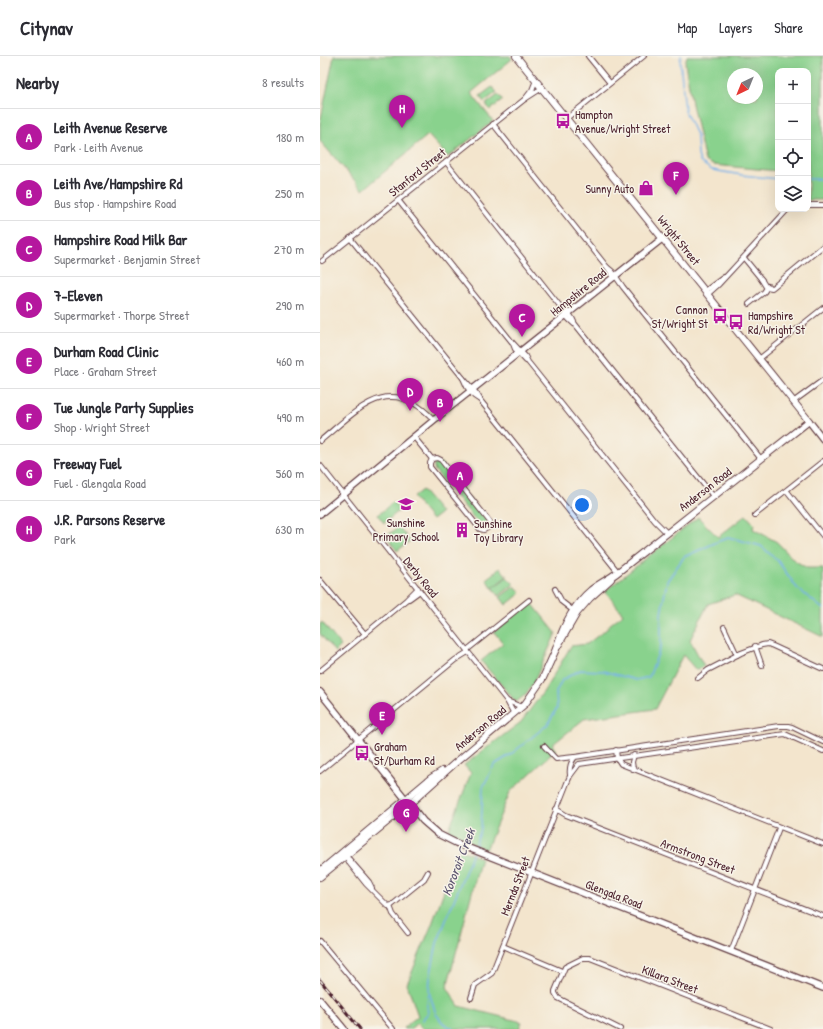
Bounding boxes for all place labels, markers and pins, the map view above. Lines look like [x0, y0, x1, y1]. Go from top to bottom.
pin: H [389, 95, 415, 128]
place label: Hampton Avenue/Wright Street [575, 106, 671, 137]
bus stop icon: Hampton Avenue/Wright Street [554, 112, 572, 130]
pin: F [663, 162, 689, 195]
shop icon: Sunny Auto [637, 179, 655, 197]
place label: Sunny Auto [585, 180, 634, 197]
place label: Cannon St/Wright St [652, 301, 709, 332]
pin: C [509, 304, 535, 337]
bus stop icon: Cannon St/Wright St [711, 307, 729, 325]
place label: Hampshire Rd/Wright St [748, 307, 806, 338]
bus stop icon: Hampshire Rd/Wright St [727, 313, 745, 331]
pin: D [397, 378, 423, 411]
pin: B [427, 389, 453, 422]
pin: A [447, 462, 473, 495]
school or university icon: Sunshine Primary School [397, 495, 415, 513]
place label: Sunshine Primary School [373, 514, 440, 545]
place label: Sunshine Toy Library [474, 515, 523, 546]
building icon: Sunshine Toy Library [453, 521, 471, 539]
pin: E [369, 702, 395, 735]
place label: Graham St/Durham Rd [374, 738, 435, 769]
bus stop icon: Graham St/Durham Rd [353, 744, 371, 762]
pin: G [393, 799, 419, 832]

